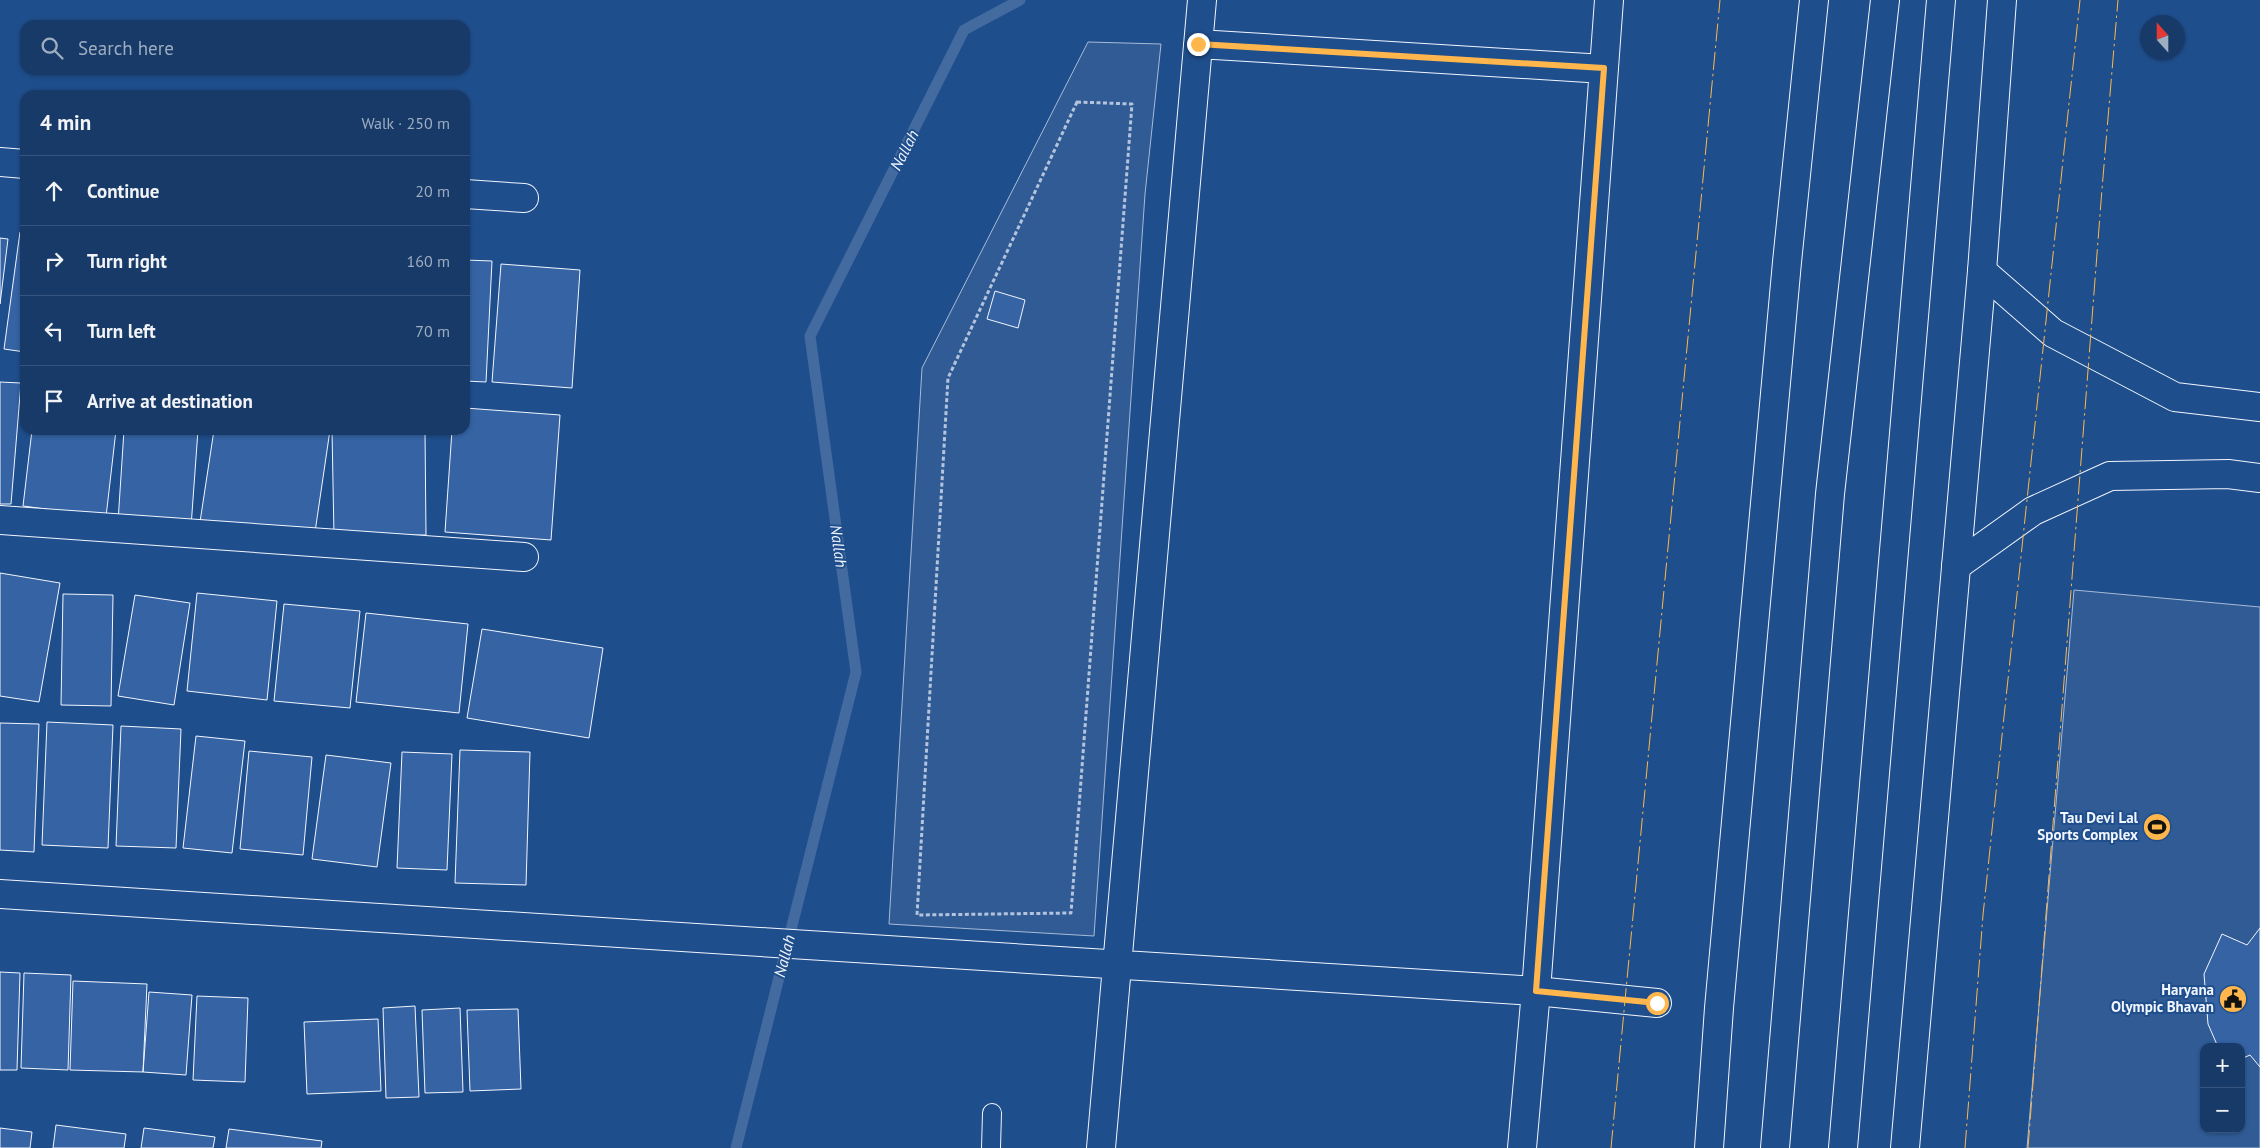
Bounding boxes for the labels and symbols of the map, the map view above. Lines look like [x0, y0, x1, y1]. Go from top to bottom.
north arrow [2140, 15, 2185, 60]
route end [1187, 33, 1210, 56]
water label: Nallah [885, 126, 923, 174]
water label: Nallah [826, 523, 852, 569]
place label: Tau Devi Lal Sports Complex [2037, 808, 2139, 844]
sports icon: Tau Devi Lal Sports Complex [2142, 812, 2172, 842]
water label: Nallah [769, 933, 799, 979]
place label: Haryana Olympic Bhavan [2111, 980, 2214, 1016]
public building icon: Haryana Olympic Bhavan [2218, 984, 2248, 1014]
route start [1646, 992, 1669, 1015]

